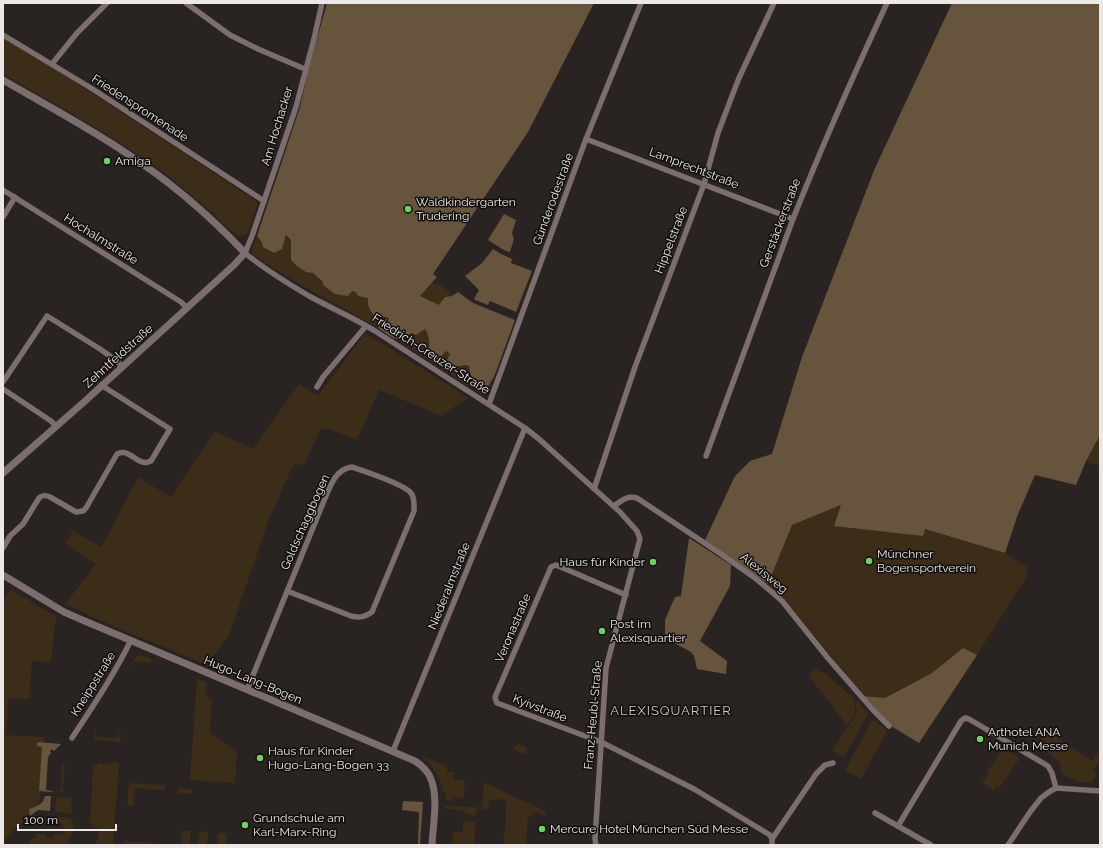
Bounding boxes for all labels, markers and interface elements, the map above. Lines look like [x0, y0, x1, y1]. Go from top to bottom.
street label: Friedenspromenade [89, 72, 191, 144]
street label: Am Hochacker [258, 84, 296, 167]
street label: Lamprechtstraße [647, 144, 741, 192]
street label: Günderodestraße [530, 151, 576, 247]
place label: Amiga [115, 154, 151, 168]
marker: Amiga [102, 156, 112, 166]
street label: Gerstäckerstraße [757, 176, 803, 270]
place label: Waldkindergarten Trudering [416, 195, 516, 223]
marker: Waldkindergarten Trudering [403, 204, 413, 214]
street label: Hippelstraße [652, 204, 690, 276]
street label: Hochalmstraße [61, 211, 141, 267]
street label: Friedrich-Creuzer-Straße [370, 311, 492, 397]
street label: Zehntfeldstraße [81, 321, 155, 391]
street label: Goldschaggbogen [278, 472, 332, 572]
street label: Niederalmstraße [425, 540, 473, 632]
place label: Münchner Bogensportverein [877, 547, 976, 575]
street label: Alexisweg [738, 550, 790, 596]
place label: Haus für Kinder [560, 555, 646, 569]
marker: Münchner Bogensportverein [864, 556, 874, 566]
marker: Haus für Kinder [648, 557, 658, 567]
street label: Veronastraße [492, 592, 534, 664]
place label: Post im Alexisquartier [610, 617, 687, 645]
marker: Post im Alexisquartier [597, 626, 607, 636]
street label: Kneippstraße [68, 649, 118, 719]
street label: Hugo-Lang-Bogen [202, 653, 304, 707]
street label: Franz-Heubl-Straße [581, 660, 605, 770]
street label: Kyivstraße [511, 691, 569, 725]
district label: ALEXISQUARTIER [610, 703, 732, 718]
place label: Arthotel ANA Munich Messe [988, 725, 1068, 753]
marker: Arthotel ANA Munich Messe [975, 734, 985, 744]
place label: Haus für Kinder Hugo-Lang-Bogen 33 [268, 744, 389, 772]
marker: Haus für Kinder Hugo-Lang-Bogen 33 [255, 753, 265, 763]
scale bar [18, 806, 116, 832]
place label: Grundschule am Karl-Marx-Ring [253, 811, 345, 839]
text: 100 m [24, 813, 58, 827]
marker: Grundschule am Karl-Marx-Ring [240, 820, 250, 830]
place label: Mercure Hotel München Süd Messe [550, 822, 748, 836]
marker: Mercure Hotel München Süd Messe [537, 824, 547, 834]

